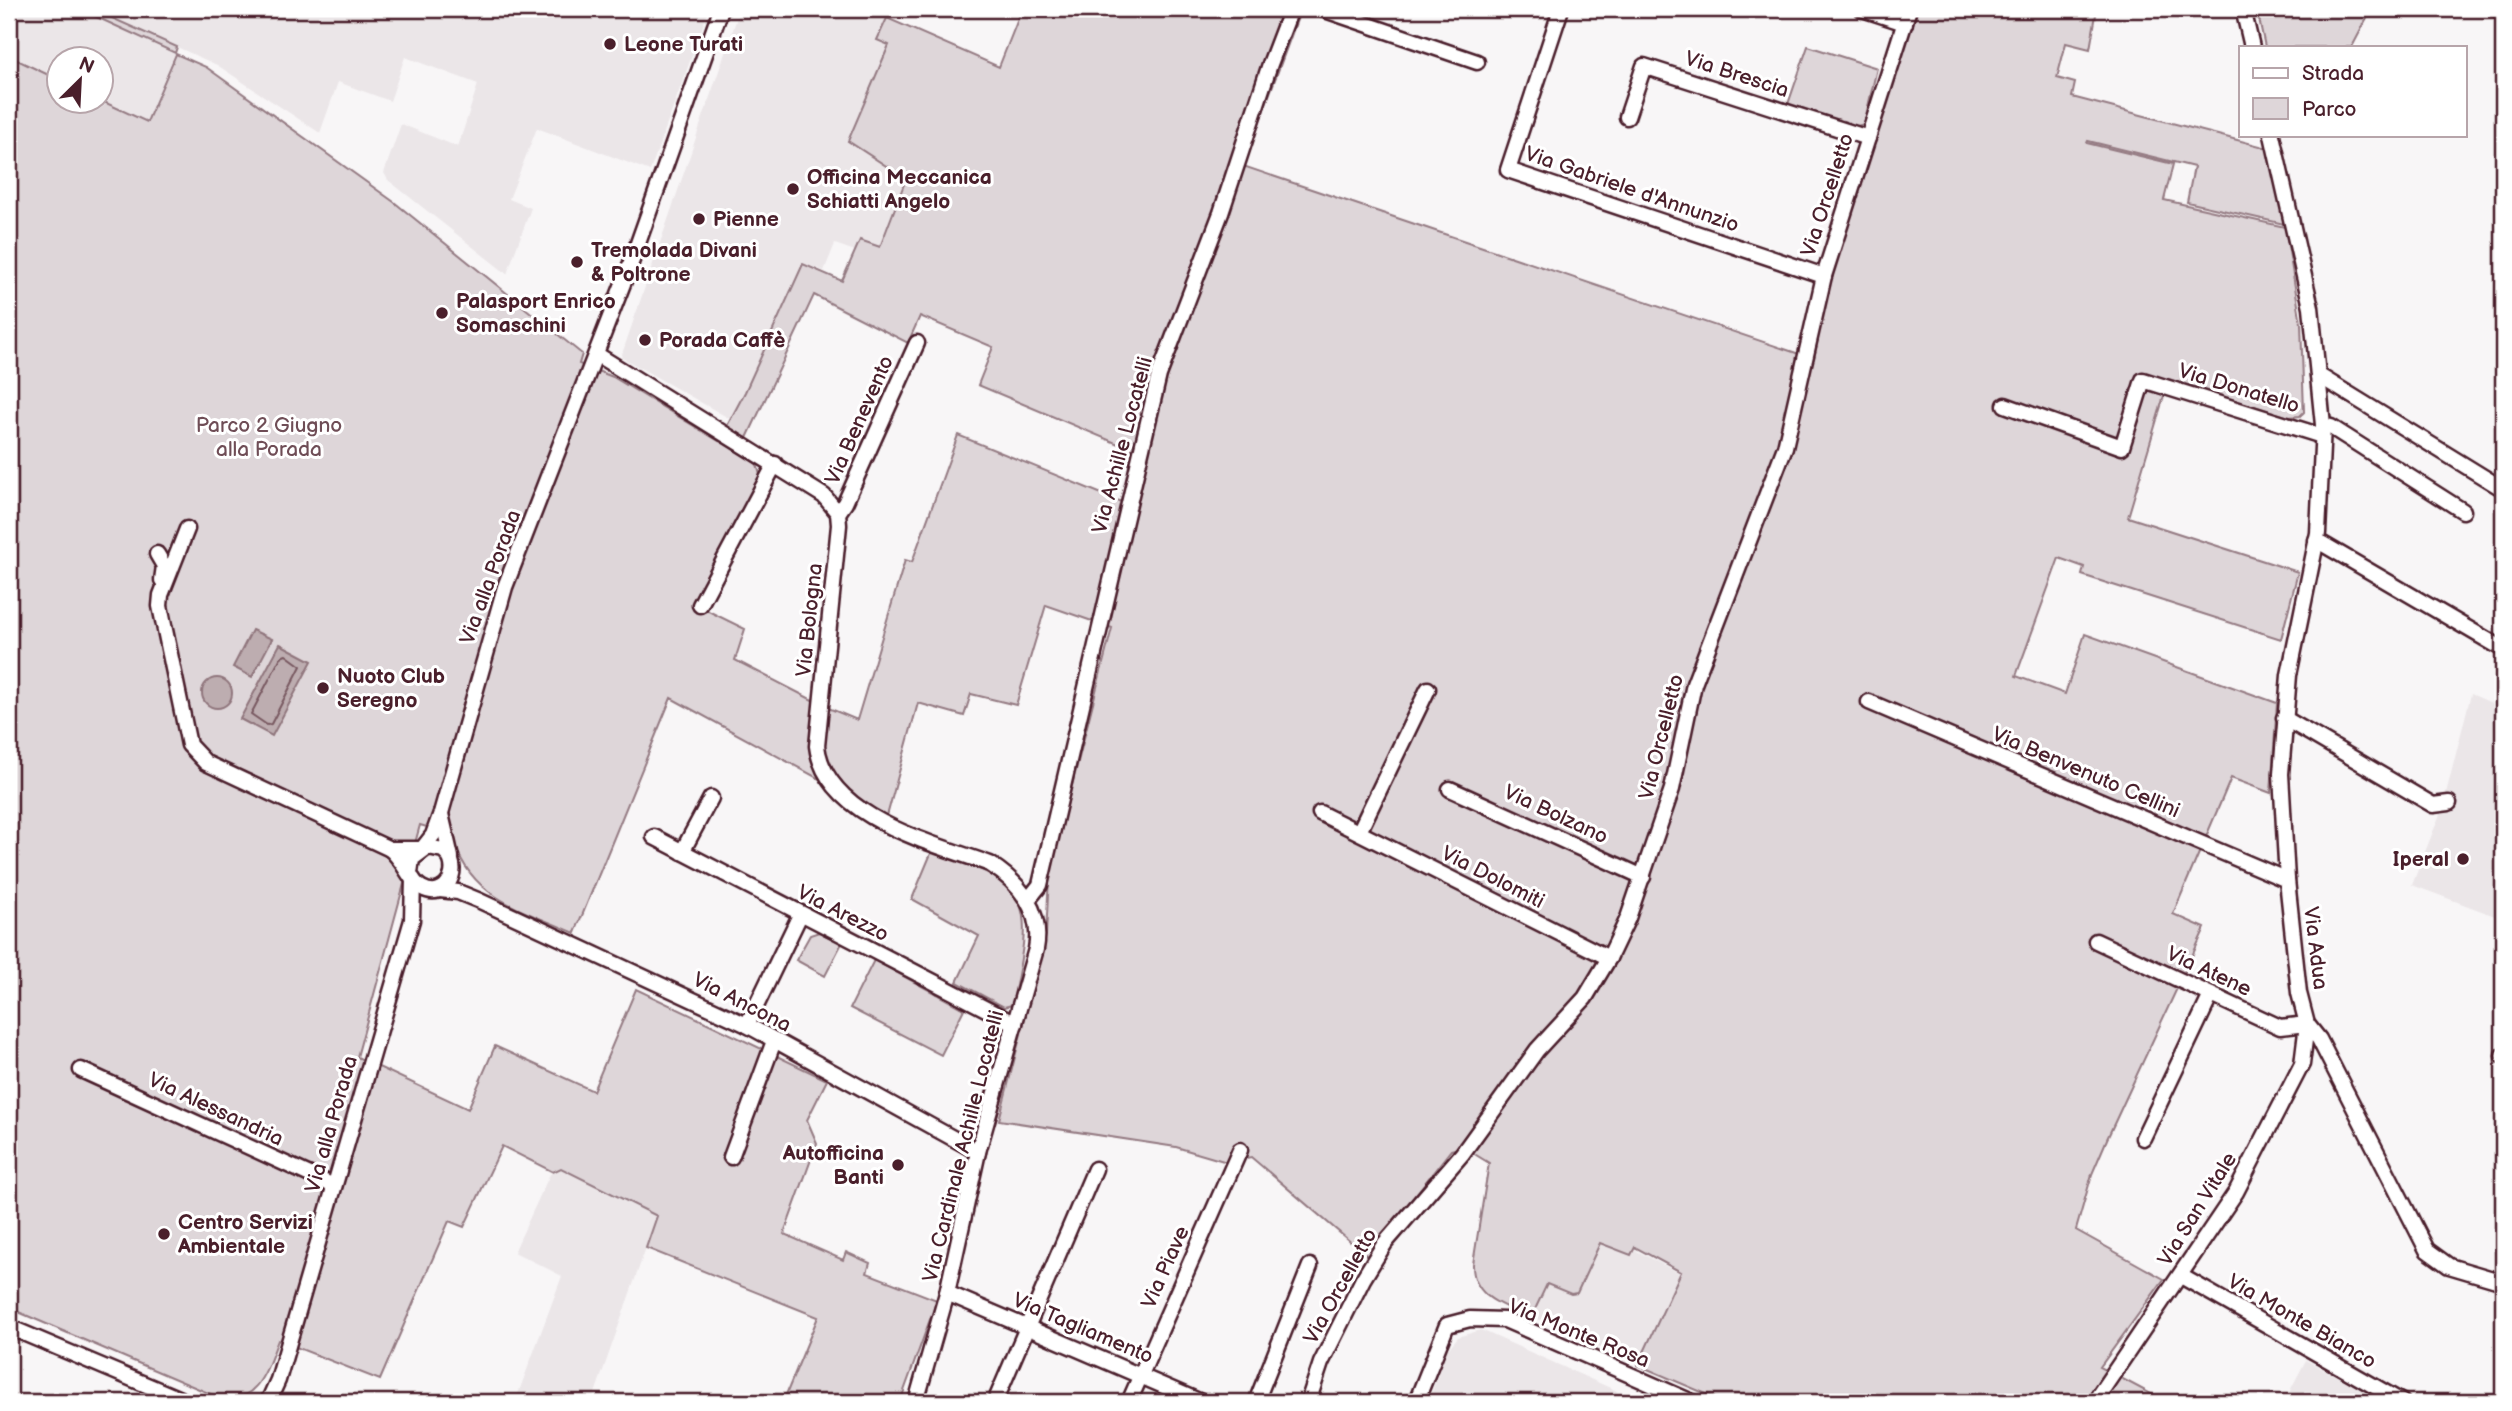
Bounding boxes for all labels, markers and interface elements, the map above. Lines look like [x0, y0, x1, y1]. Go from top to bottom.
place label: Leone Turati [624, 32, 743, 57]
marker: Leone Turati [602, 36, 618, 52]
north arrow [46, 46, 116, 116]
street label: Via Brescia [1682, 46, 1792, 103]
legend [2239, 46, 2466, 136]
text: N [75, 52, 98, 79]
text: Strada [2302, 61, 2364, 86]
text: Parco [2302, 97, 2357, 122]
street label: Via Orcelletto [1796, 130, 1859, 260]
street label: Via Gabriele d'Annunzio [1521, 141, 1742, 238]
place label: Officina Meccanica Schiatti Angelo [807, 165, 992, 214]
marker: Officina Meccanica Schiatti Angelo [785, 181, 801, 197]
place label: Pienne [713, 207, 779, 232]
marker: Pienne [691, 211, 707, 227]
place label: Tremolada Divani & Poltrone [591, 238, 757, 287]
marker: Tremolada Divani & Poltrone [569, 254, 585, 270]
place label: Palasport Enrico Somaschini [456, 289, 616, 338]
marker: Palasport Enrico Somaschini [434, 305, 450, 321]
place label: Porada Caffè [659, 328, 785, 353]
marker: Porada Caffè [637, 332, 653, 348]
street label: Via Benevento [820, 352, 899, 488]
street label: Via Achille Locatelli [1087, 354, 1158, 536]
street label: Via Donatello [2175, 358, 2303, 419]
park label: Parco 2 Giugno alla Porada [196, 413, 342, 462]
street label: Via alla Porada [455, 506, 526, 648]
street label: Via Bologna [791, 562, 828, 678]
place label: Nuoto Club Seregno [337, 664, 445, 713]
street label: Via Orcelletto [1634, 672, 1689, 802]
marker: Nuoto Club Seregno [315, 680, 331, 696]
street label: Via Benvenuto Cellini [1988, 722, 2184, 823]
street label: Via Bolzano [1500, 779, 1612, 849]
street label: Via Dolomiti [1437, 841, 1549, 914]
place label: Iperal [2393, 847, 2449, 872]
marker: Iperal [2455, 851, 2471, 867]
street label: Via Arezzo [793, 880, 893, 947]
street label: Via Adua [2298, 905, 2333, 991]
street label: Via Atene [2162, 941, 2255, 1002]
street label: Via Ancona [688, 967, 795, 1038]
street label: Via Cardinale Achille Locatelli [918, 1008, 1009, 1285]
street label: Via alla Porada [300, 1053, 363, 1196]
street label: Via Alessandria [144, 1067, 287, 1152]
place label: Autofficina Banti [782, 1141, 884, 1190]
street label: Via San Vitale [2153, 1148, 2242, 1271]
marker: Autofficina Banti [890, 1157, 906, 1173]
place label: Centro Servizi Ambientale [177, 1210, 313, 1259]
street label: Via Piave [1136, 1222, 1195, 1312]
street label: Via Orcelletto [1298, 1224, 1382, 1348]
marker: Centro Servizi Ambientale [156, 1226, 172, 1242]
street label: Via Monte Bianco [2223, 1269, 2381, 1374]
street label: Via Tagliamento [1009, 1288, 1157, 1369]
street label: Via Monte Rosa [1504, 1294, 1653, 1373]

